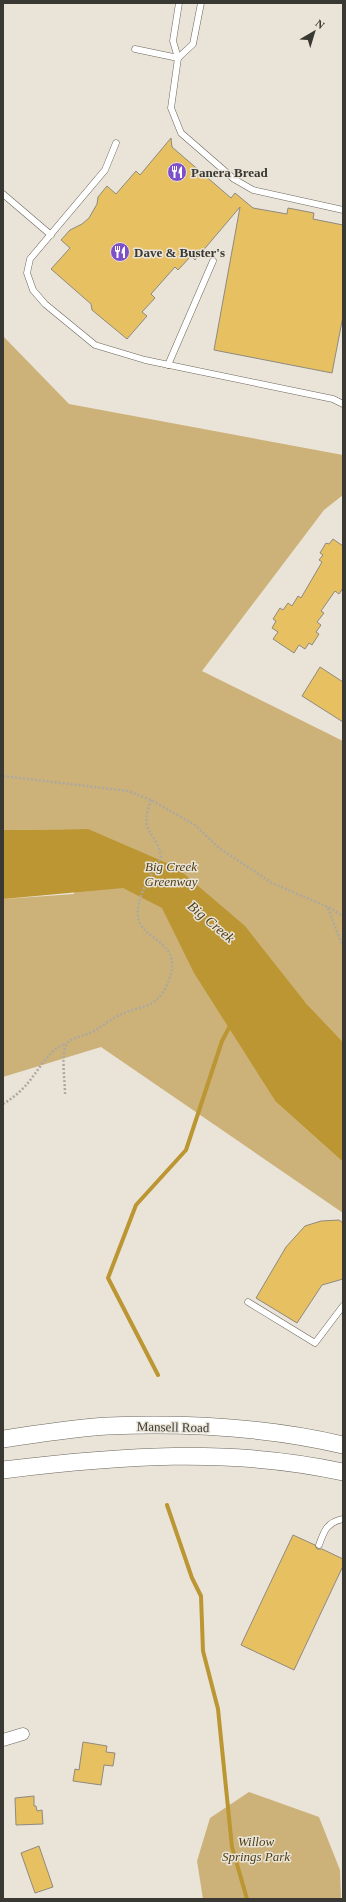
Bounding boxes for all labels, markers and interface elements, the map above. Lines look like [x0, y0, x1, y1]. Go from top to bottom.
north arrow [294, 12, 334, 52]
text: N [313, 17, 327, 31]
restaurant icon: Panera Bread [166, 161, 188, 183]
place label: Panera Bread [191, 165, 268, 180]
restaurant icon: Dave & Buster's [109, 241, 131, 263]
place label: Dave & Buster's [134, 245, 225, 260]
park label: Big Creek Greenway [145, 859, 198, 889]
water label: Big Creek [185, 898, 238, 946]
street label: Mansell Road [137, 1419, 210, 1435]
park label: Willow Springs Park [222, 1834, 290, 1864]

